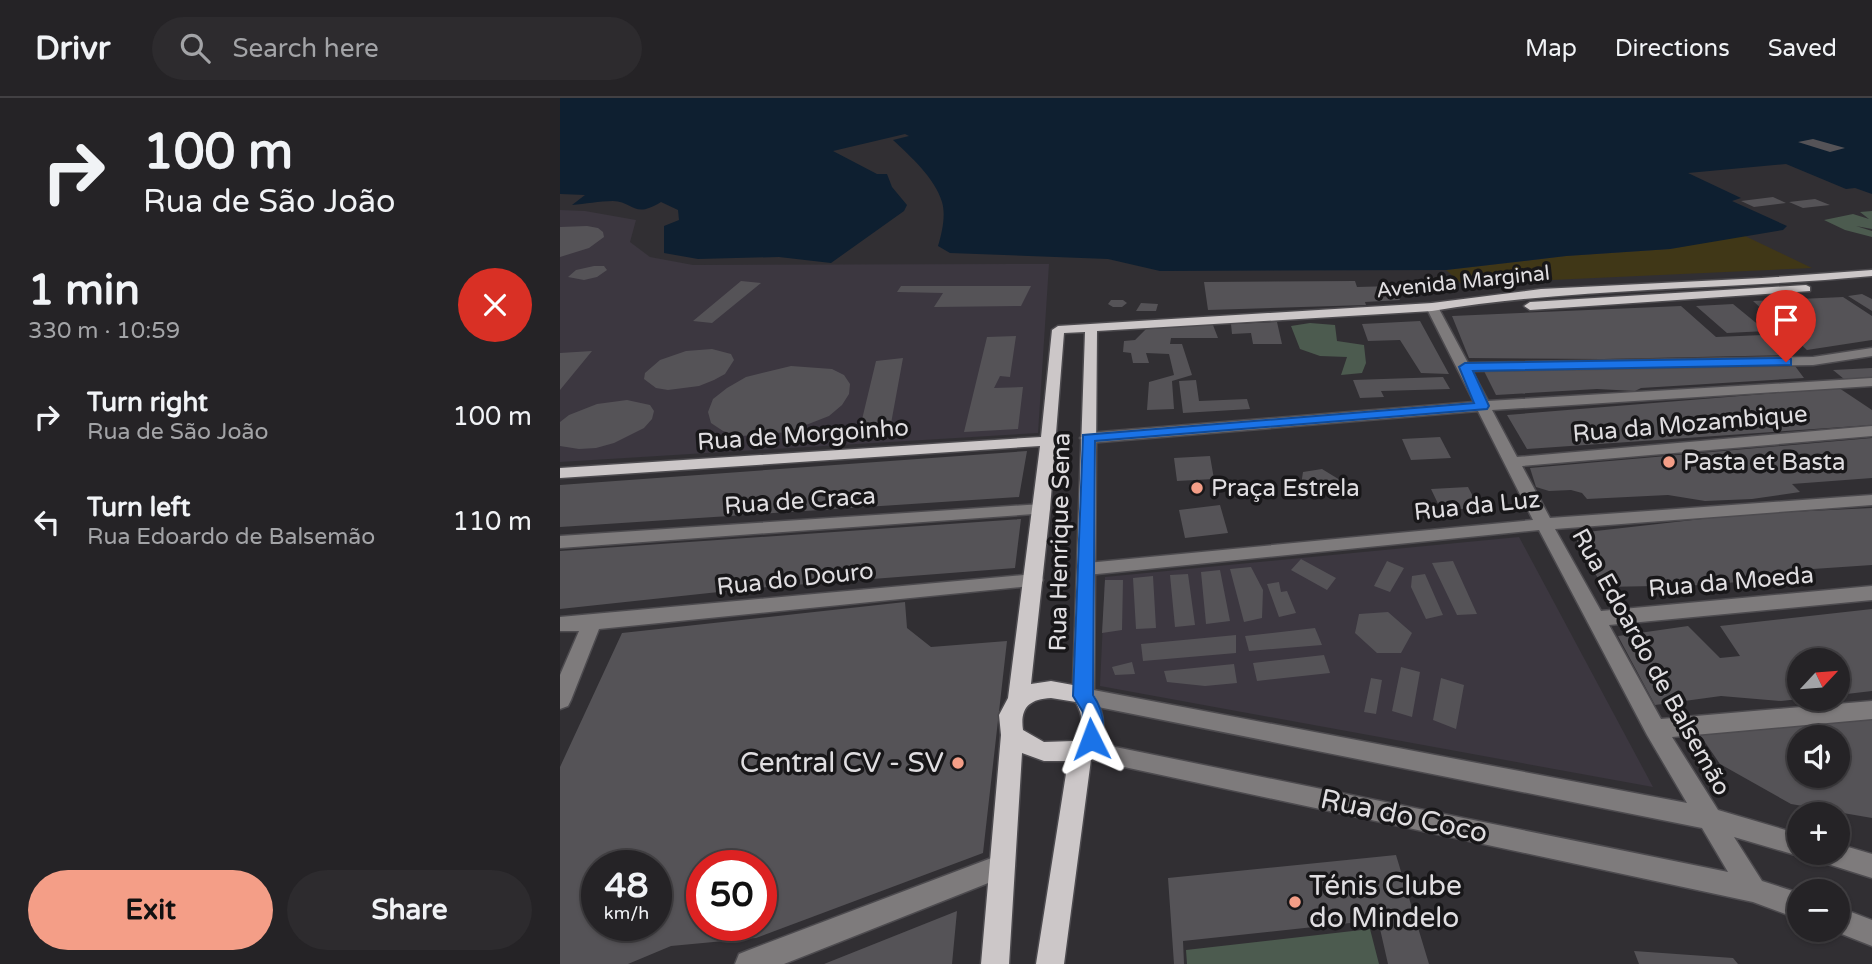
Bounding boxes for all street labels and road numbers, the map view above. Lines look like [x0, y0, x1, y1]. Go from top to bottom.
street label: Avenida Marginal [1375, 260, 1551, 304]
street label: Rua da Mozambique [1571, 399, 1809, 449]
street label: Rua de Morgoinho [696, 413, 910, 457]
street label: Rua Henrique Sena [1044, 432, 1076, 652]
street label: Rua de Craca [723, 481, 877, 521]
street label: Rua da Luz [1412, 485, 1542, 527]
street label: Rua Edoardo de Balsemão [1565, 523, 1737, 801]
street label: Rua do Douro [715, 556, 875, 602]
street label: Rua da Moeda [1647, 560, 1815, 604]
street label: Rua do Coco [1317, 782, 1491, 850]

